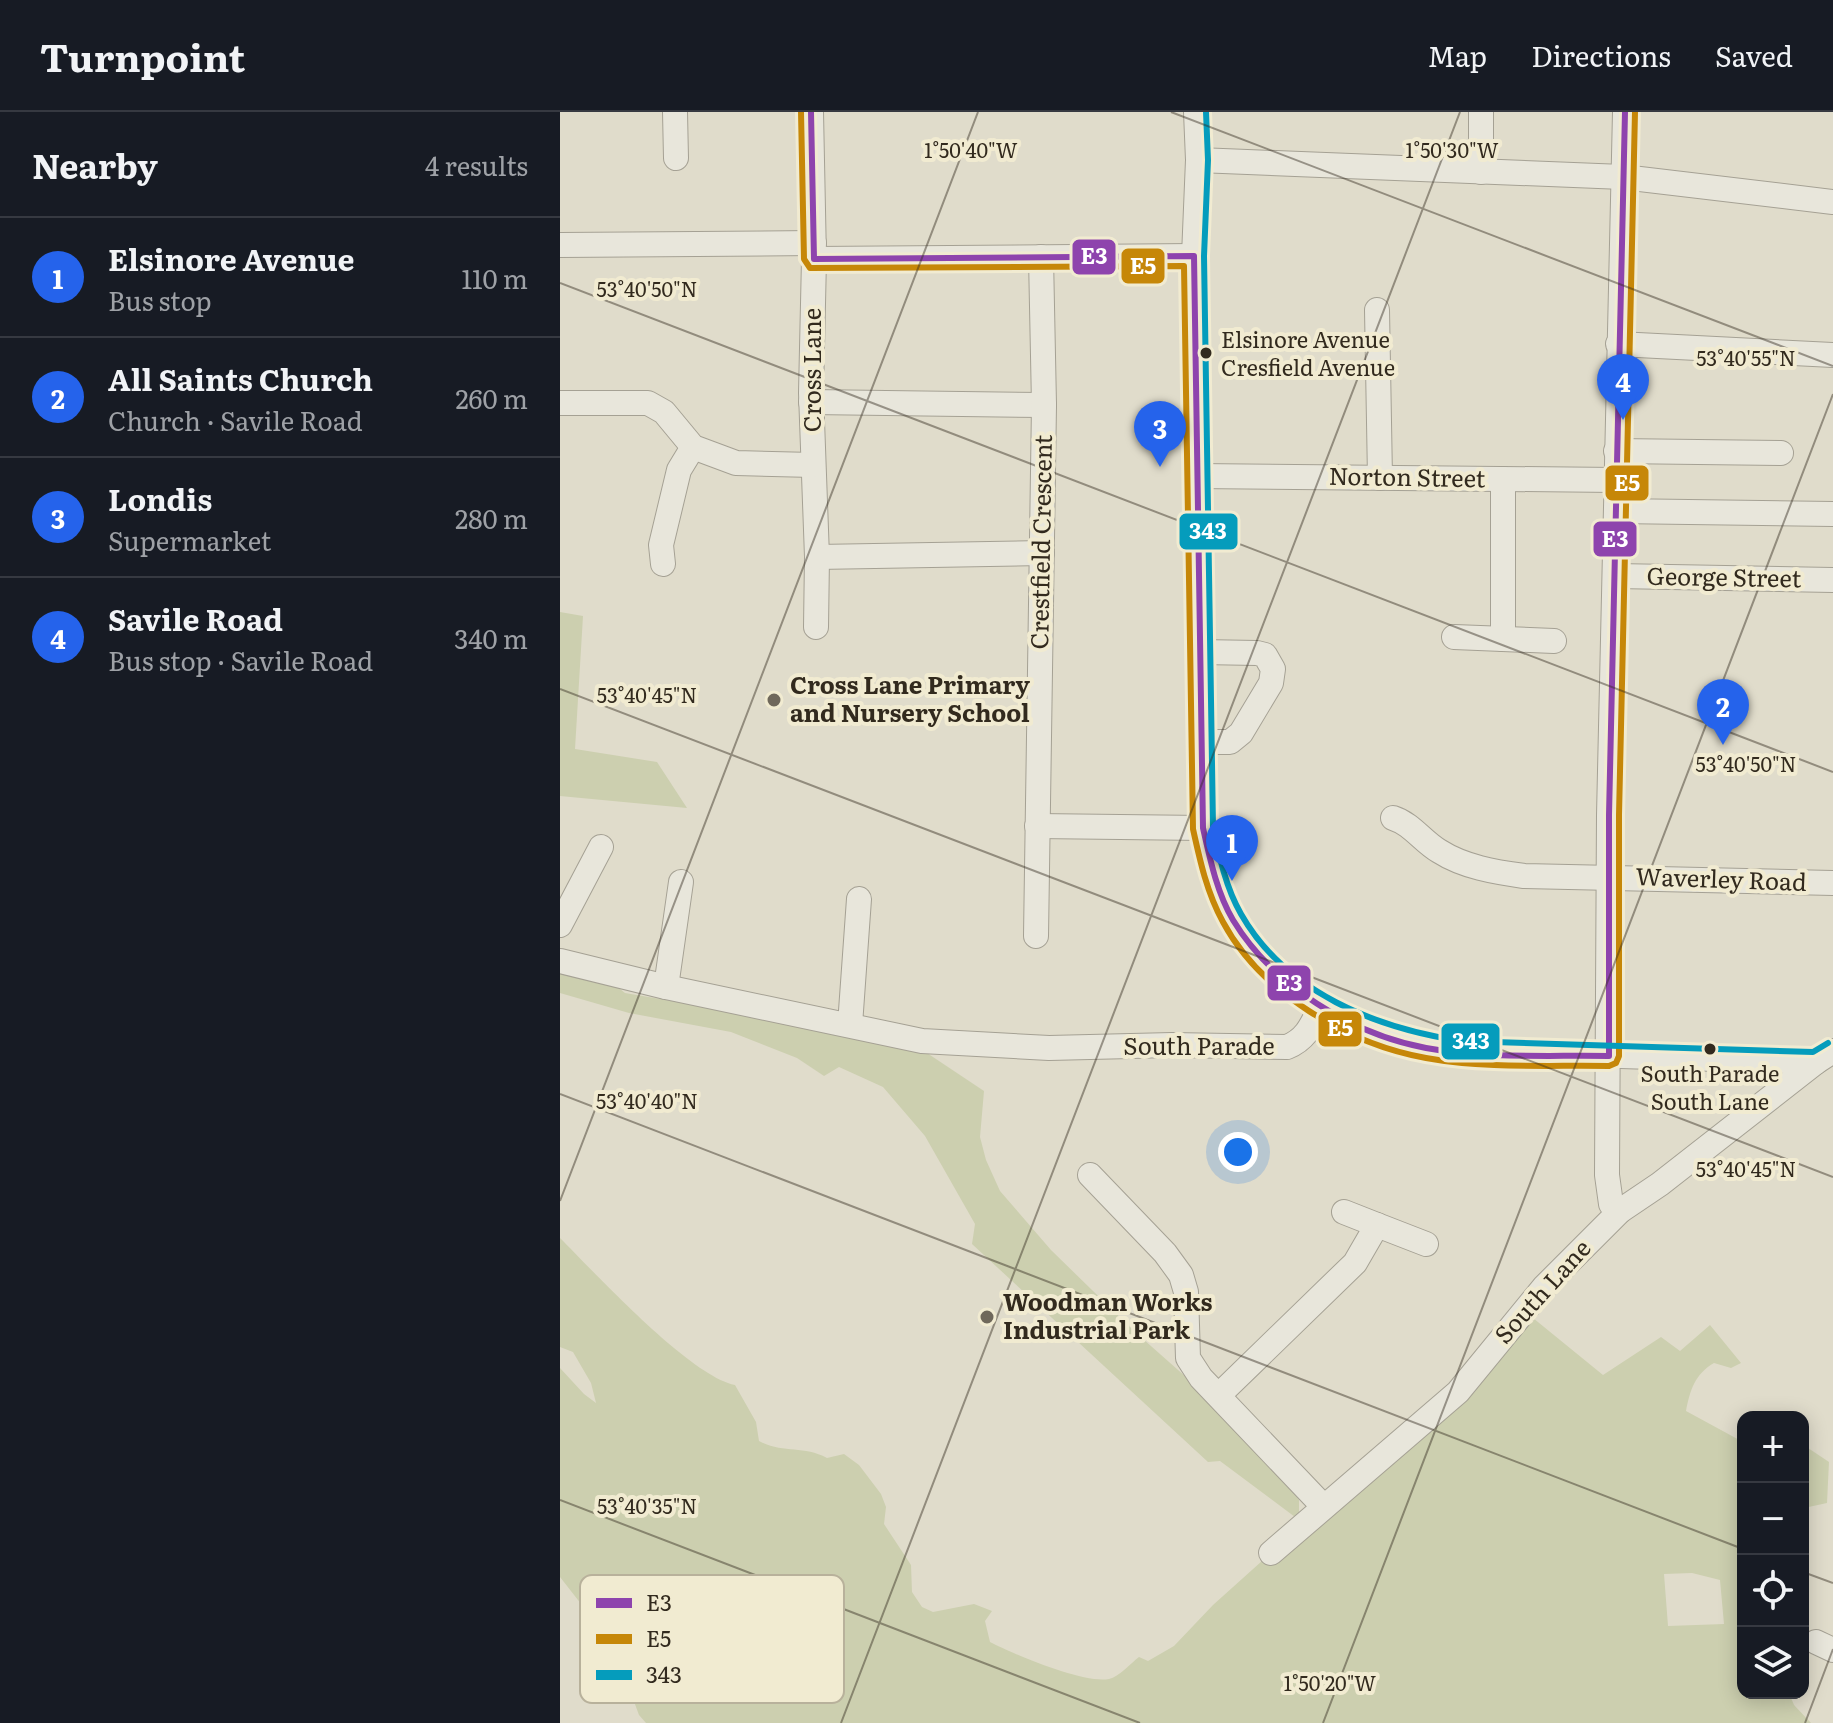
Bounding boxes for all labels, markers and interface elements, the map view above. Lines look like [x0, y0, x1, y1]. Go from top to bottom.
text: Turnpoint [40, 27, 245, 84]
text: Map [1428, 34, 1487, 76]
text: Directions [1531, 34, 1671, 76]
text: Saved [1715, 34, 1793, 76]
text: 1°50'40"W [924, 134, 1018, 164]
text: 1°50'30"W [1405, 134, 1499, 164]
text: Nearby [32, 139, 158, 189]
text: 4 results [425, 145, 528, 184]
text: Elsinore Avenue [108, 236, 355, 280]
line badge: E3 [1071, 238, 1117, 276]
text: E3 [1081, 238, 1107, 271]
line badge: E5 [1120, 247, 1166, 285]
text: E5 [1130, 248, 1156, 281]
text: 1 [53, 258, 63, 297]
text: 110 m [461, 258, 528, 297]
text: 53°40'50"N [597, 273, 698, 303]
text: Bus stop [108, 280, 211, 319]
street label: Cross Lane [793, 308, 828, 432]
place label: Elsinore Avenue Cresfield Avenue [1221, 322, 1395, 383]
text: 53°40'55"N [1696, 342, 1796, 372]
marker: Elsinore Avenue Cresfield Avenue [1198, 345, 1214, 361]
pin: 4 [1597, 354, 1649, 420]
text: All Saints Church [108, 356, 373, 400]
text: 2 [51, 378, 65, 417]
text: 260 m [455, 378, 528, 417]
text: Church · Savile Road [108, 400, 363, 439]
pin: 3 [1134, 401, 1186, 467]
street label: Crestfield Crescent [1020, 434, 1059, 650]
street label: Norton Street [1328, 457, 1486, 494]
line badge: E5 [1604, 464, 1650, 502]
text: E5 [1614, 465, 1640, 498]
text: Londis [108, 476, 212, 520]
text: 3 [51, 498, 65, 537]
text: 280 m [455, 498, 528, 537]
line badge: 343 [1178, 512, 1239, 551]
text: 343 [1189, 513, 1227, 546]
text: Supermarket [108, 520, 271, 559]
line badge: E3 [1592, 520, 1638, 558]
text: E3 [1602, 521, 1628, 554]
street label: George Street [1646, 557, 1802, 594]
text: Savile Road [108, 596, 283, 640]
text: 4 [50, 618, 66, 657]
text: 340 m [454, 618, 528, 657]
text: Bus stop · Savile Road [108, 640, 373, 679]
place label: Cross Lane Primary and Nursery School [790, 666, 1030, 729]
text: 53°40'45"N [597, 679, 697, 709]
pin: 2 [1697, 679, 1749, 745]
marker: Cross Lane Primary and Nursery School [765, 691, 783, 709]
text: 53°40'50"N [1696, 748, 1797, 778]
pin: 1 [1206, 815, 1258, 881]
street label: Waverley Road [1635, 857, 1808, 898]
line badge: E3 [1266, 964, 1312, 1002]
text: E3 [1276, 965, 1302, 998]
line badge: E5 [1317, 1010, 1363, 1048]
text: E5 [1327, 1010, 1353, 1043]
line badge: 343 [1440, 1022, 1501, 1061]
text: 343 [1452, 1023, 1490, 1056]
street label: South Parade [1123, 1027, 1275, 1062]
marker: South Parade South Lane [1702, 1041, 1718, 1057]
place label: South Parade South Lane [1641, 1056, 1779, 1117]
text: 53°40'40"N [596, 1085, 698, 1115]
your location [1218, 1132, 1258, 1172]
text: 53°40'45"N [1696, 1153, 1796, 1183]
street label: South Lane [1485, 1231, 1597, 1350]
place label: Woodman Works Industrial Park [1003, 1283, 1213, 1346]
marker: Woodman Works Industrial Park [978, 1308, 996, 1326]
map controls [1737, 1411, 1809, 1699]
button: + [1737, 1411, 1809, 1483]
button: − [1737, 1483, 1809, 1555]
text: 53°40'35"N [597, 1490, 697, 1520]
button: locate [1737, 1555, 1809, 1627]
legend [580, 1575, 844, 1703]
text: E3 [646, 1585, 672, 1618]
text: E5 [646, 1621, 671, 1654]
button: layers [1737, 1627, 1809, 1699]
text: 343 [646, 1657, 682, 1690]
text: 1°50'20"W [1284, 1667, 1376, 1697]

